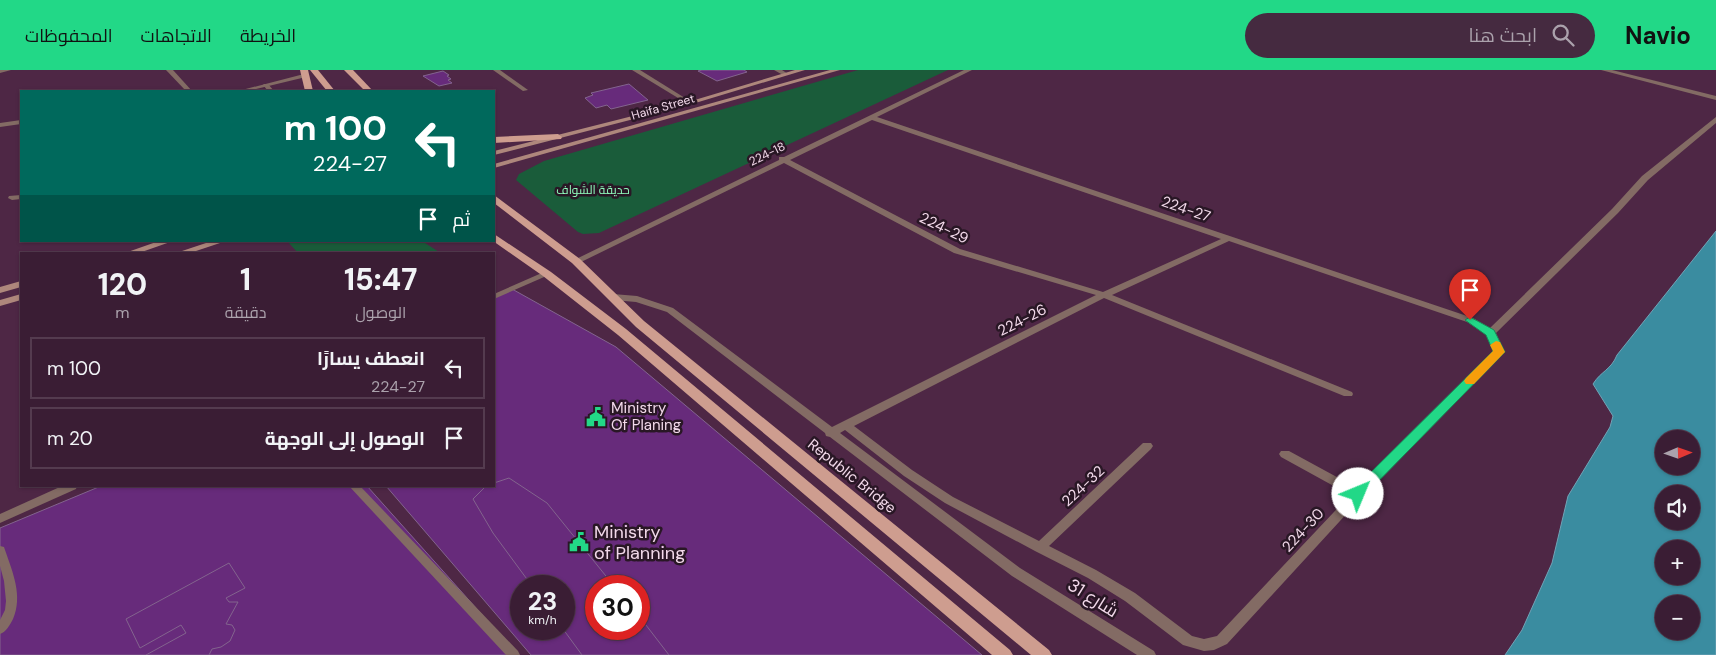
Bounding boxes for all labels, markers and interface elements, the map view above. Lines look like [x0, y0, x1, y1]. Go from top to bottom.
search box [1245, 13, 1595, 58]
text: Navio [1625, 20, 1691, 51]
icon: search [1549, 21, 1577, 49]
text: ابحث هنا [1468, 23, 1537, 48]
text: المحفوظات [25, 24, 113, 48]
text: الاتجاهات [141, 24, 212, 48]
text: الخريطة [240, 24, 296, 48]
street label: Haifa Street [629, 90, 697, 124]
text: 100 m [284, 105, 387, 151]
icon: left [405, 110, 470, 175]
street label: 224-18 [746, 138, 788, 170]
text: 224-27 [313, 149, 387, 178]
park label: حديقة الشواف [556, 182, 630, 198]
street label: 224-27 [1159, 191, 1213, 227]
icon: arrive [414, 205, 442, 233]
text: ثم [452, 207, 470, 232]
street label: 224-29 [916, 208, 972, 248]
text: 1 [240, 260, 251, 299]
text: 15:47 [344, 260, 417, 299]
text: 120 [98, 265, 147, 304]
pin [1449, 269, 1491, 320]
icon: arrive [1456, 276, 1484, 304]
street label: 224-26 [994, 299, 1050, 341]
text: m [115, 302, 130, 323]
text: دقيقة [225, 302, 266, 323]
text: الوصول [355, 302, 406, 323]
text: انعطف يسارًا [317, 346, 425, 371]
icon: left [440, 354, 468, 382]
text: 100 m [47, 356, 101, 381]
text: 224-27 [371, 376, 425, 397]
place label: Ministry Of Planing [611, 398, 681, 435]
public building icon: Ministry Of Planing [585, 406, 607, 428]
icon: arrive [440, 424, 468, 452]
text: 20 m [47, 426, 93, 451]
text: الوصول إلى الوجهة [265, 426, 425, 451]
north arrow [1655, 430, 1700, 475]
map controls [1655, 430, 1700, 640]
street label: Republic Bridge [804, 434, 900, 518]
street label: 224-32 [1057, 461, 1109, 511]
position arrow [1331, 467, 1383, 519]
button: sound [1655, 485, 1700, 530]
street label: 224-30 [1277, 504, 1329, 556]
place label: Ministry of Planning [594, 520, 685, 565]
public building icon: Ministry of Planning [568, 531, 590, 553]
button: + [1655, 540, 1700, 585]
street label: شارع 31 [1063, 573, 1123, 623]
speed limit sign: 30 [585, 575, 650, 640]
text: 23 [528, 585, 557, 618]
button: − [1655, 595, 1700, 640]
text: km/h [528, 612, 557, 628]

